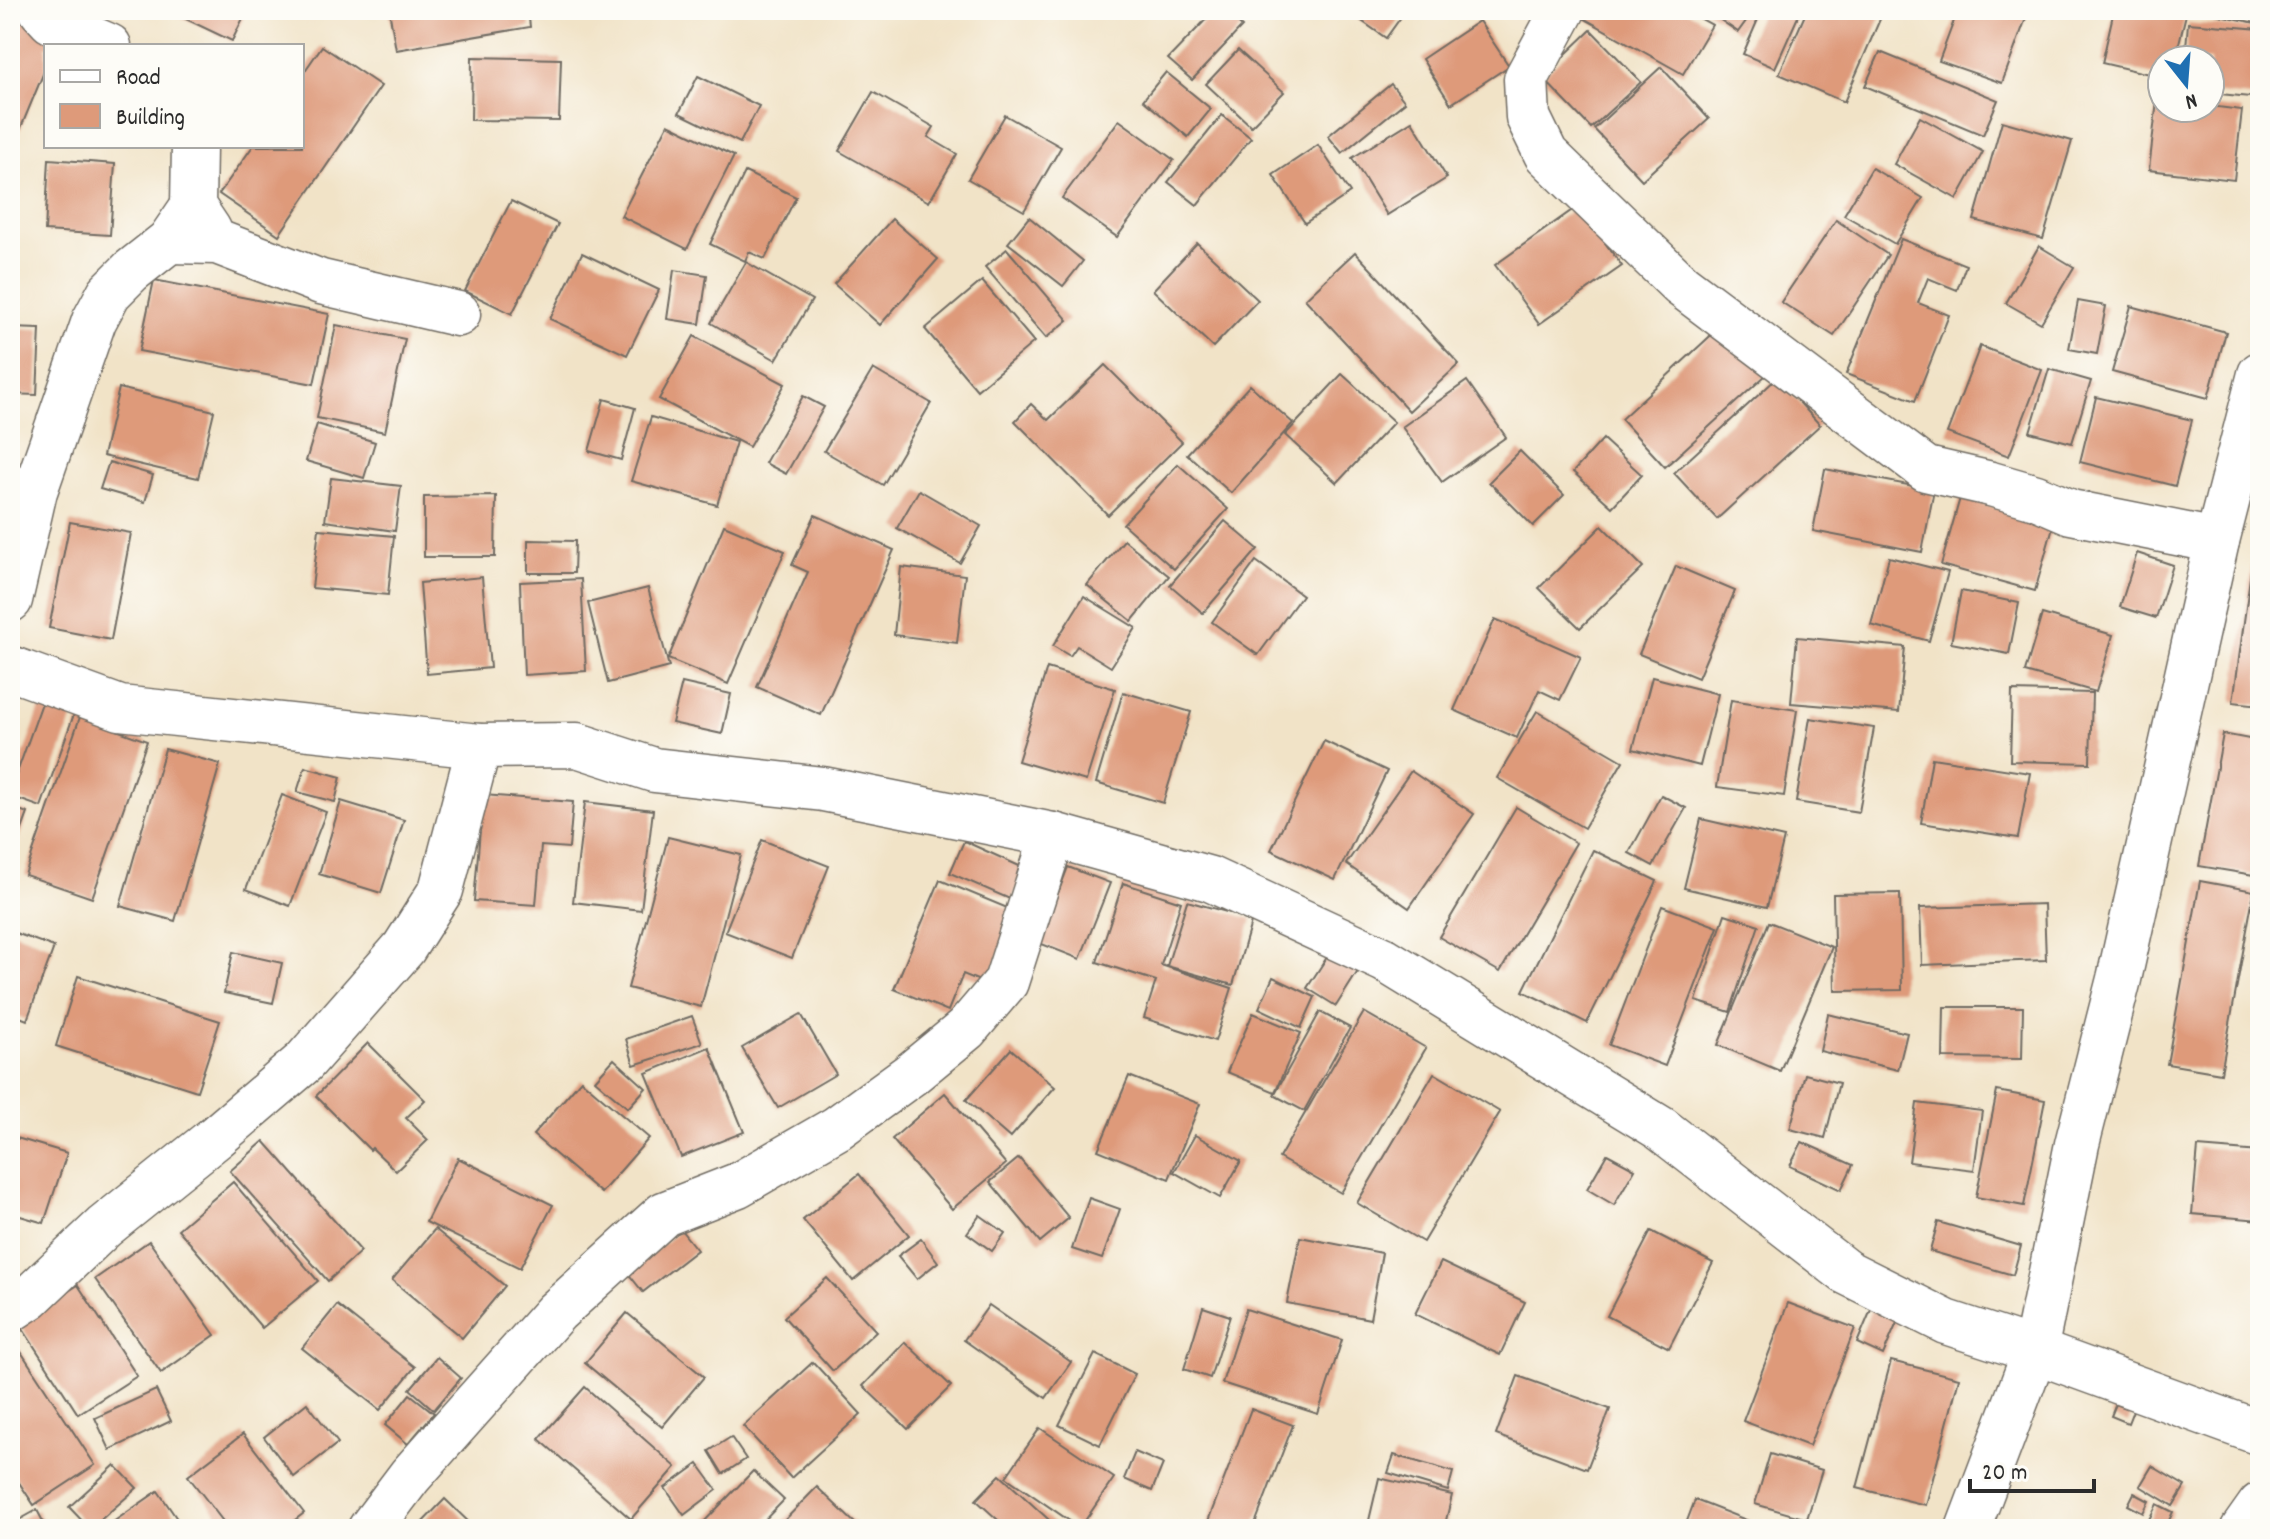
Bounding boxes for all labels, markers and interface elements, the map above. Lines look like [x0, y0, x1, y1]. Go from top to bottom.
legend [44, 44, 304, 148]
north arrow [2146, 44, 2226, 124]
text: Road [116, 62, 161, 96]
text: N [2181, 83, 2201, 116]
text: Building [116, 102, 185, 136]
scale bar [1970, 1443, 2094, 1493]
text: 20 m [1982, 1457, 2028, 1491]

